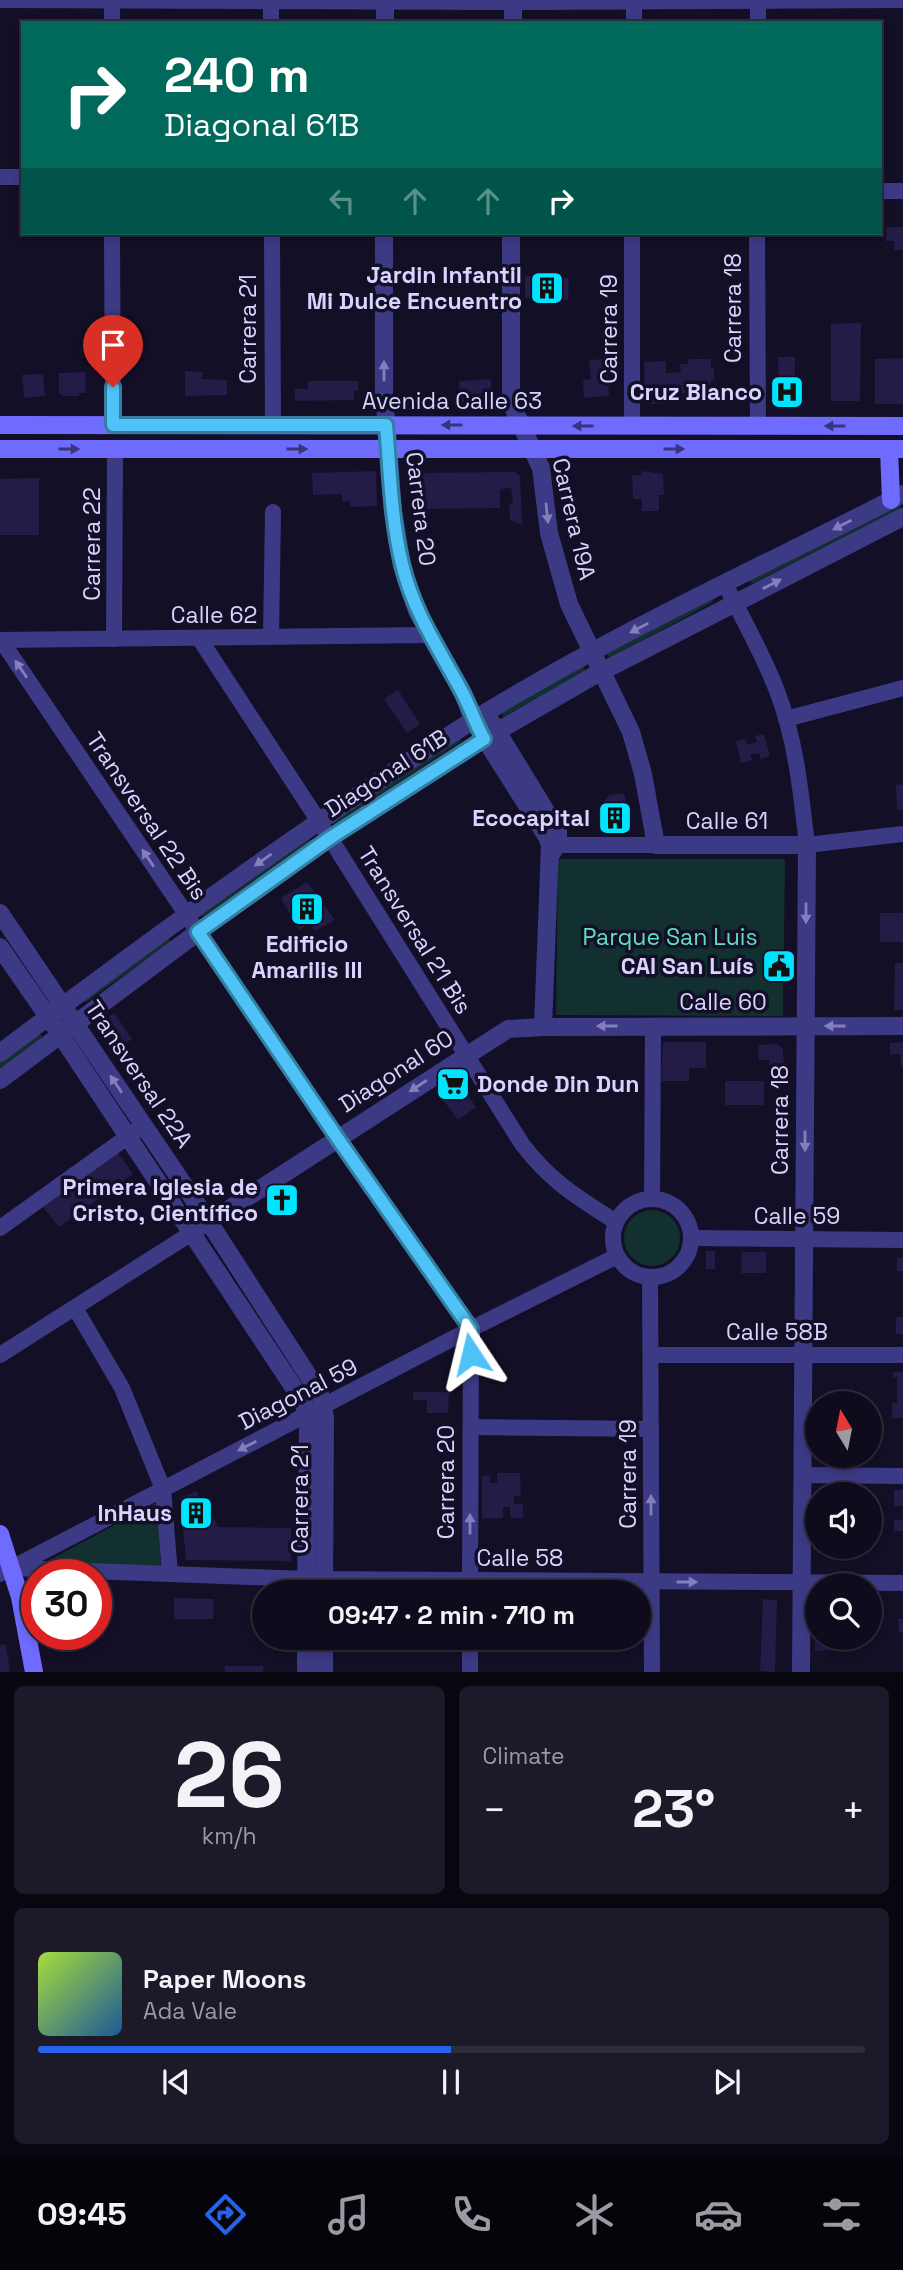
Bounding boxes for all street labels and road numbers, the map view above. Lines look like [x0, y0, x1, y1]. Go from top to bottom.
street label: Carrera 18 [718, 253, 748, 363]
street label: Carrera 21 [233, 274, 263, 384]
street label: Carrera 19 [594, 274, 624, 384]
street label: Avenida Calle 63 [362, 386, 542, 416]
street label: Carrera 20 [399, 450, 443, 568]
street label: Carrera 19A [545, 455, 603, 583]
street label: Carrera 22 [77, 487, 107, 601]
street label: Calle 62 [171, 600, 257, 630]
street label: Diagonal 61B [319, 722, 453, 824]
street label: Transversal 22 Bis [80, 726, 214, 906]
street label: Calle 61 [686, 806, 768, 836]
street label: Transversal 21 Bis [351, 841, 479, 1019]
street label: Calle 60 [679, 987, 767, 1017]
street label: Transversal 22A [78, 994, 200, 1154]
street label: Diagonal 60 [333, 1023, 459, 1119]
street label: Carrera 18 [765, 1065, 795, 1175]
street label: Calle 59 [754, 1201, 840, 1231]
street label: Calle 58B [726, 1317, 828, 1347]
street label: Diagonal 59 [233, 1351, 363, 1437]
street label: Carrera 19 [613, 1419, 643, 1529]
street label: Carrera 20 [431, 1425, 461, 1539]
street label: Carrera 21 [285, 1444, 315, 1554]
street label: Calle 58 [477, 1543, 563, 1573]

